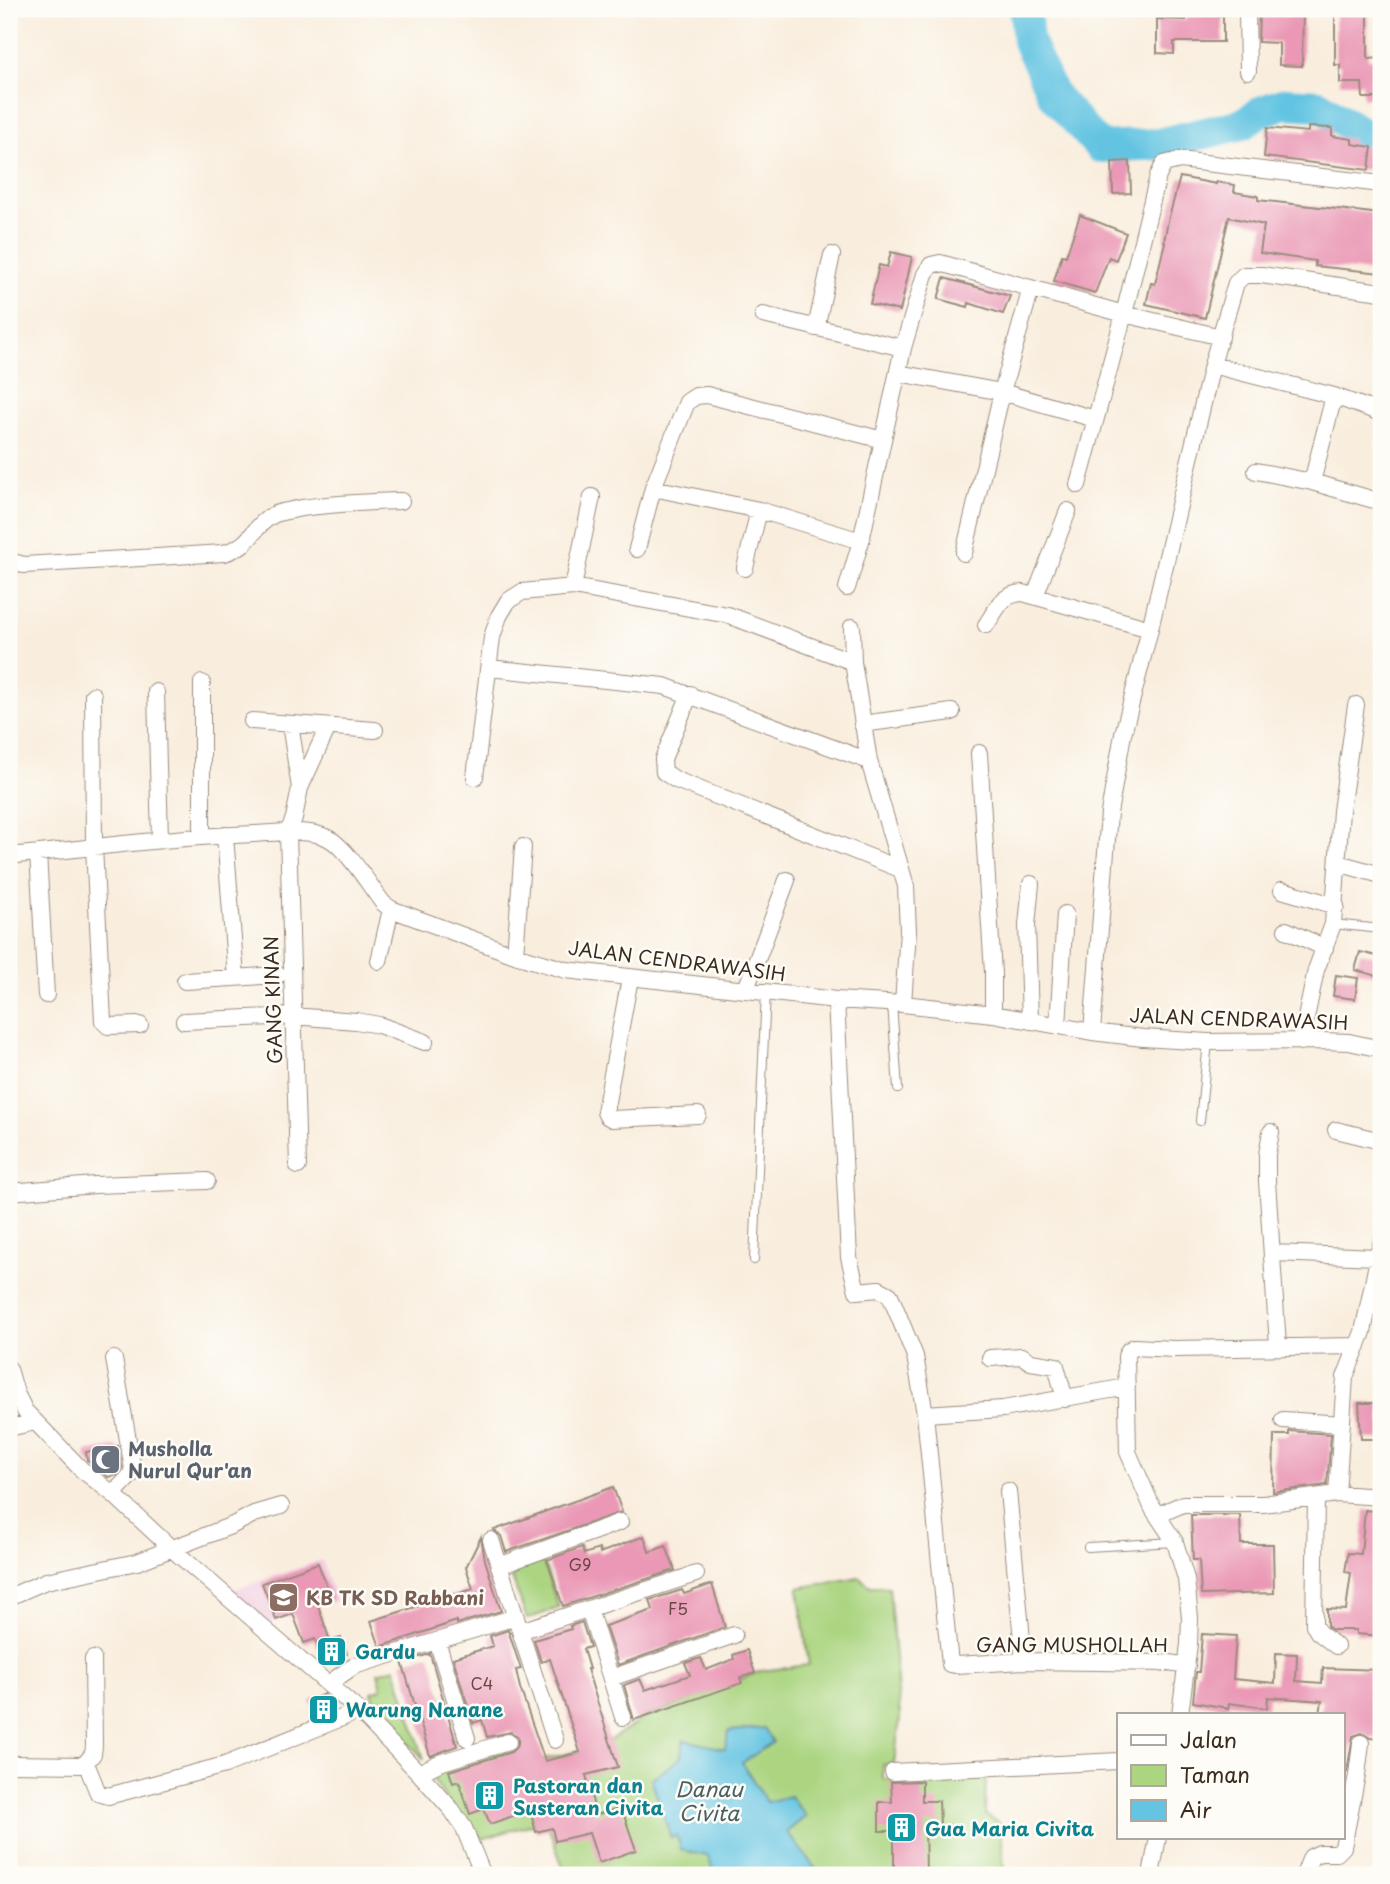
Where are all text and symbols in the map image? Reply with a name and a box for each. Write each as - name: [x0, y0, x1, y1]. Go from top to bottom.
- street label: JALAN CENDRAWASIH: [567, 933, 787, 987]
- street label: GANG KINAN: [256, 935, 288, 1065]
- street label: JALAN CENDRAWASIH: [1129, 1000, 1349, 1036]
- place label: Musholla Nurul Qur'an: [128, 1434, 252, 1484]
- mosque icon: Musholla Nurul Qur'an: [88, 1442, 122, 1476]
- house number: G9: [569, 1552, 591, 1576]
- school or university icon: KB TK SD Rabbani: [266, 1580, 300, 1614]
- place label: KB TK SD Rabbani: [306, 1583, 484, 1611]
- house number: F5: [668, 1596, 688, 1620]
- street label: GANG MUSHOLLAH: [976, 1630, 1168, 1658]
- building icon: Gardu: [315, 1634, 349, 1668]
- place label: Gardu: [355, 1637, 416, 1665]
- house number: C4: [471, 1671, 493, 1695]
- building icon: Warung Nanane: [306, 1692, 340, 1726]
- place label: Warung Nanane: [346, 1695, 504, 1723]
- legend: [1117, 1713, 1344, 1839]
- text: Jalan: [1180, 1723, 1237, 1755]
- text: Taman: [1180, 1758, 1250, 1790]
- place label: Pastoran dan Susteran Civita: [513, 1771, 663, 1821]
- water label: Danau Civita: [675, 1772, 744, 1828]
- building icon: Pastoran dan Susteran Civita: [473, 1779, 507, 1813]
- text: Air: [1180, 1793, 1212, 1825]
- building icon: Gua Maria Civita: [885, 1811, 919, 1845]
- place label: Gua Maria Civita: [925, 1814, 1094, 1842]

